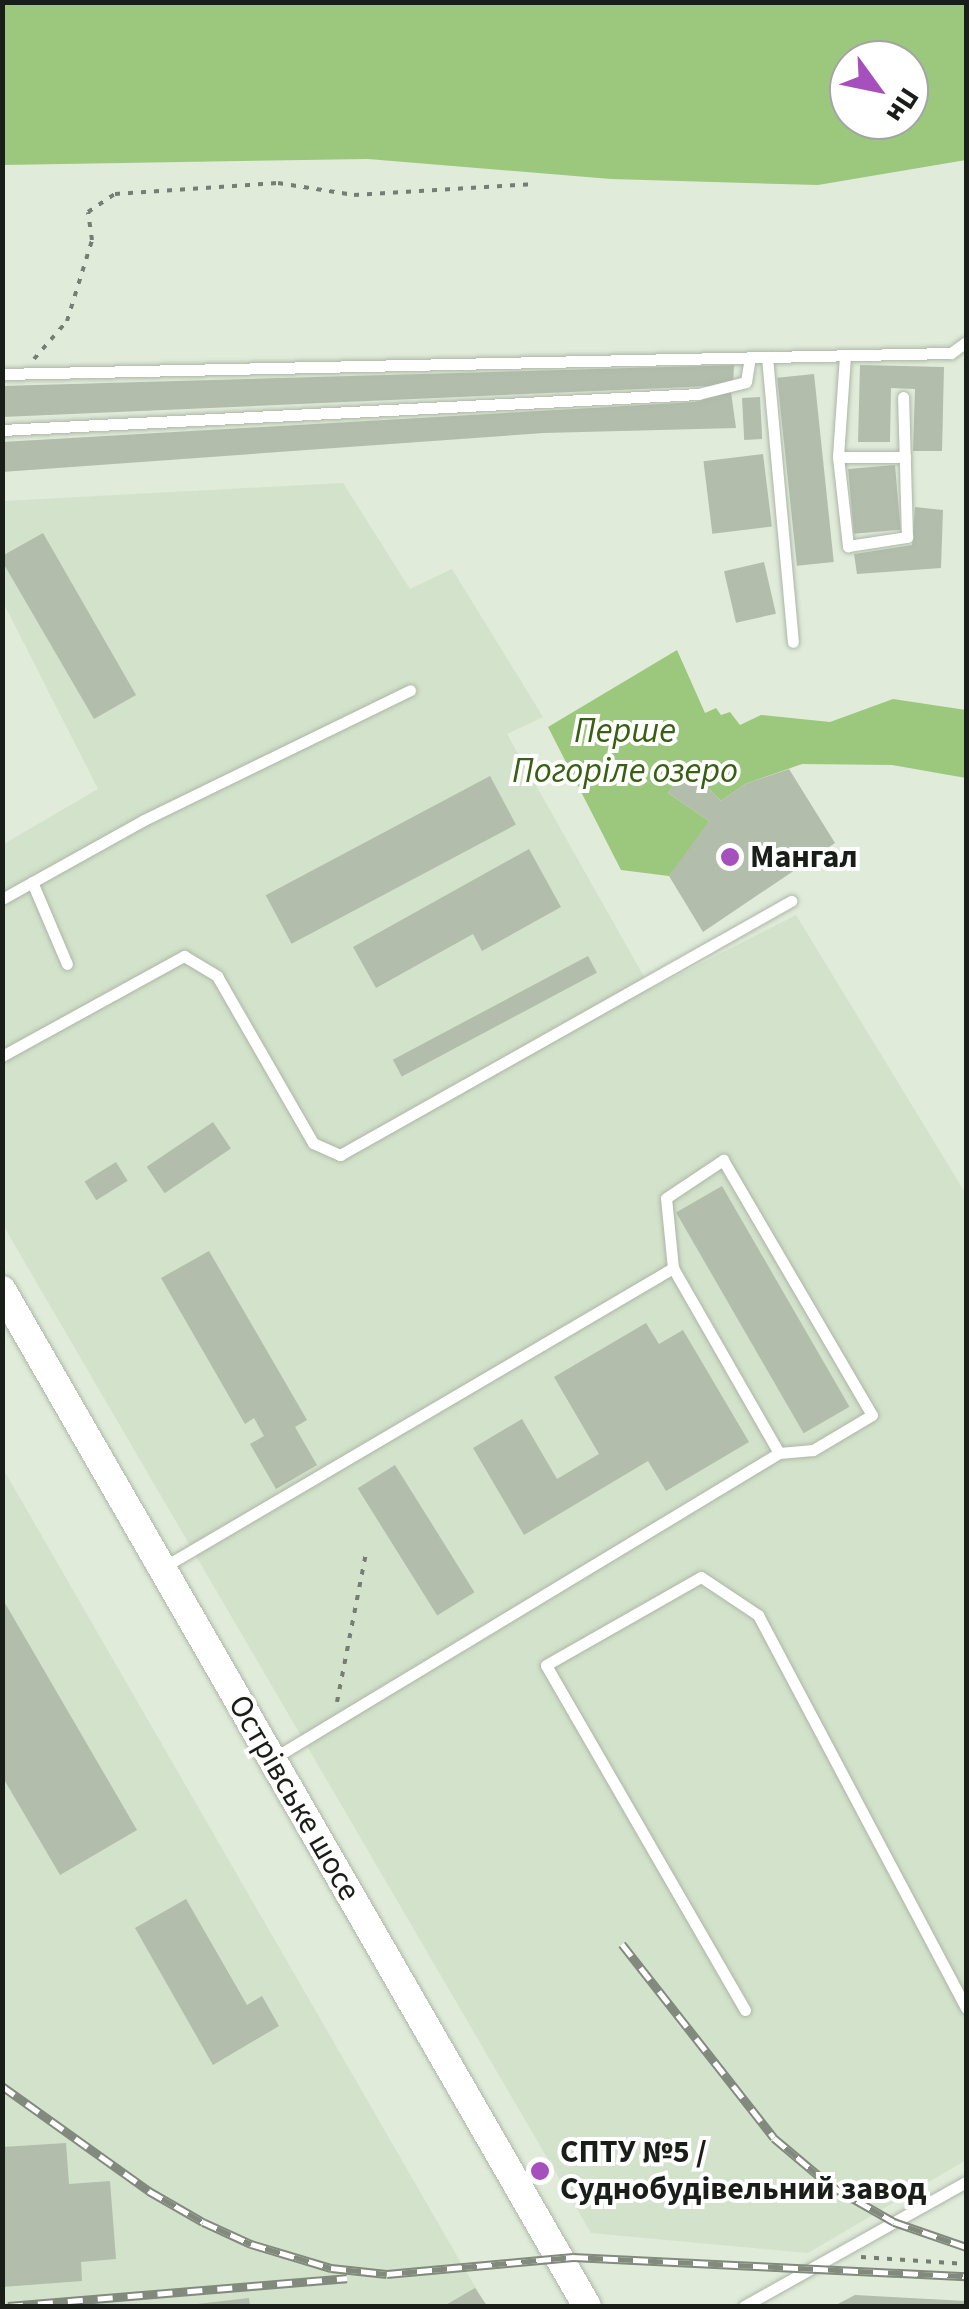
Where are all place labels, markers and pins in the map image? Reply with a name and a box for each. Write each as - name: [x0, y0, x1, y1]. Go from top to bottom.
- place label: Мангал: [750, 838, 858, 876]
- marker: Мангал: [719, 846, 741, 868]
- place label: СПТУ №5 / Суднобудівельний завод: [560, 2134, 926, 2209]
- marker: СПТУ №5 / Суднобудівельний завод: [529, 2160, 551, 2182]

